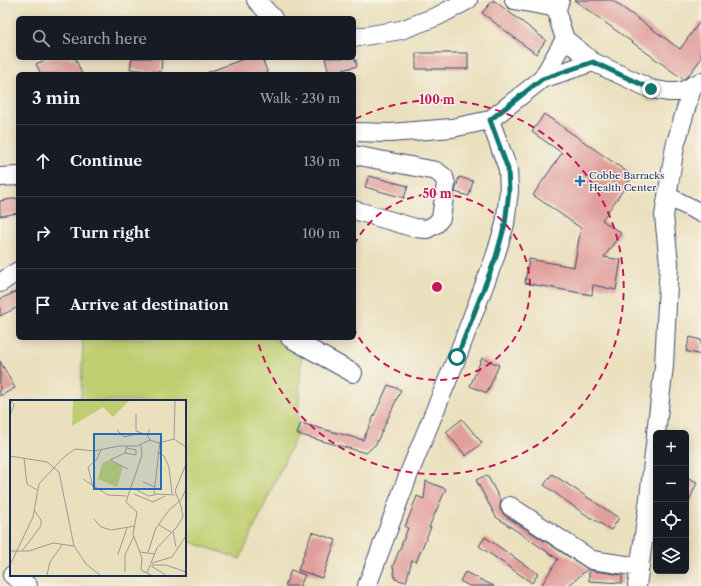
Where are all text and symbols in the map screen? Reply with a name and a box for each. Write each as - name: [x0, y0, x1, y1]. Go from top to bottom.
- search box: [16, 16, 356, 60]
- icon: search: [30, 27, 52, 49]
- text: Search here: [62, 29, 147, 48]
- route end: [642, 80, 660, 98]
- text: 3 min: [32, 88, 81, 108]
- text: Walk · 230 m: [260, 90, 340, 106]
- text: 100 m: [419, 92, 455, 107]
- icon: ahead: [32, 150, 54, 172]
- text: Continue: [70, 151, 142, 170]
- text: 130 m: [304, 153, 340, 169]
- place label: Cobbe Barracks Health Center: [589, 169, 664, 194]
- marker: Cobbe Barracks Health Center: [574, 175, 586, 187]
- text: 50 m: [422, 186, 452, 201]
- icon: right: [32, 222, 54, 244]
- text: Turn right: [70, 223, 150, 242]
- text: 100 m: [302, 225, 340, 241]
- centre of rings: [430, 280, 444, 294]
- icon: arrive: [32, 294, 54, 316]
- text: Arrive at destination: [70, 295, 229, 314]
- route start: [448, 348, 466, 366]
- inset map: [10, 400, 186, 576]
- map controls: [653, 430, 689, 574]
- button: +: [653, 430, 689, 466]
- button: −: [653, 466, 689, 502]
- button: locate: [653, 502, 689, 538]
- button: layers: [653, 538, 689, 574]

